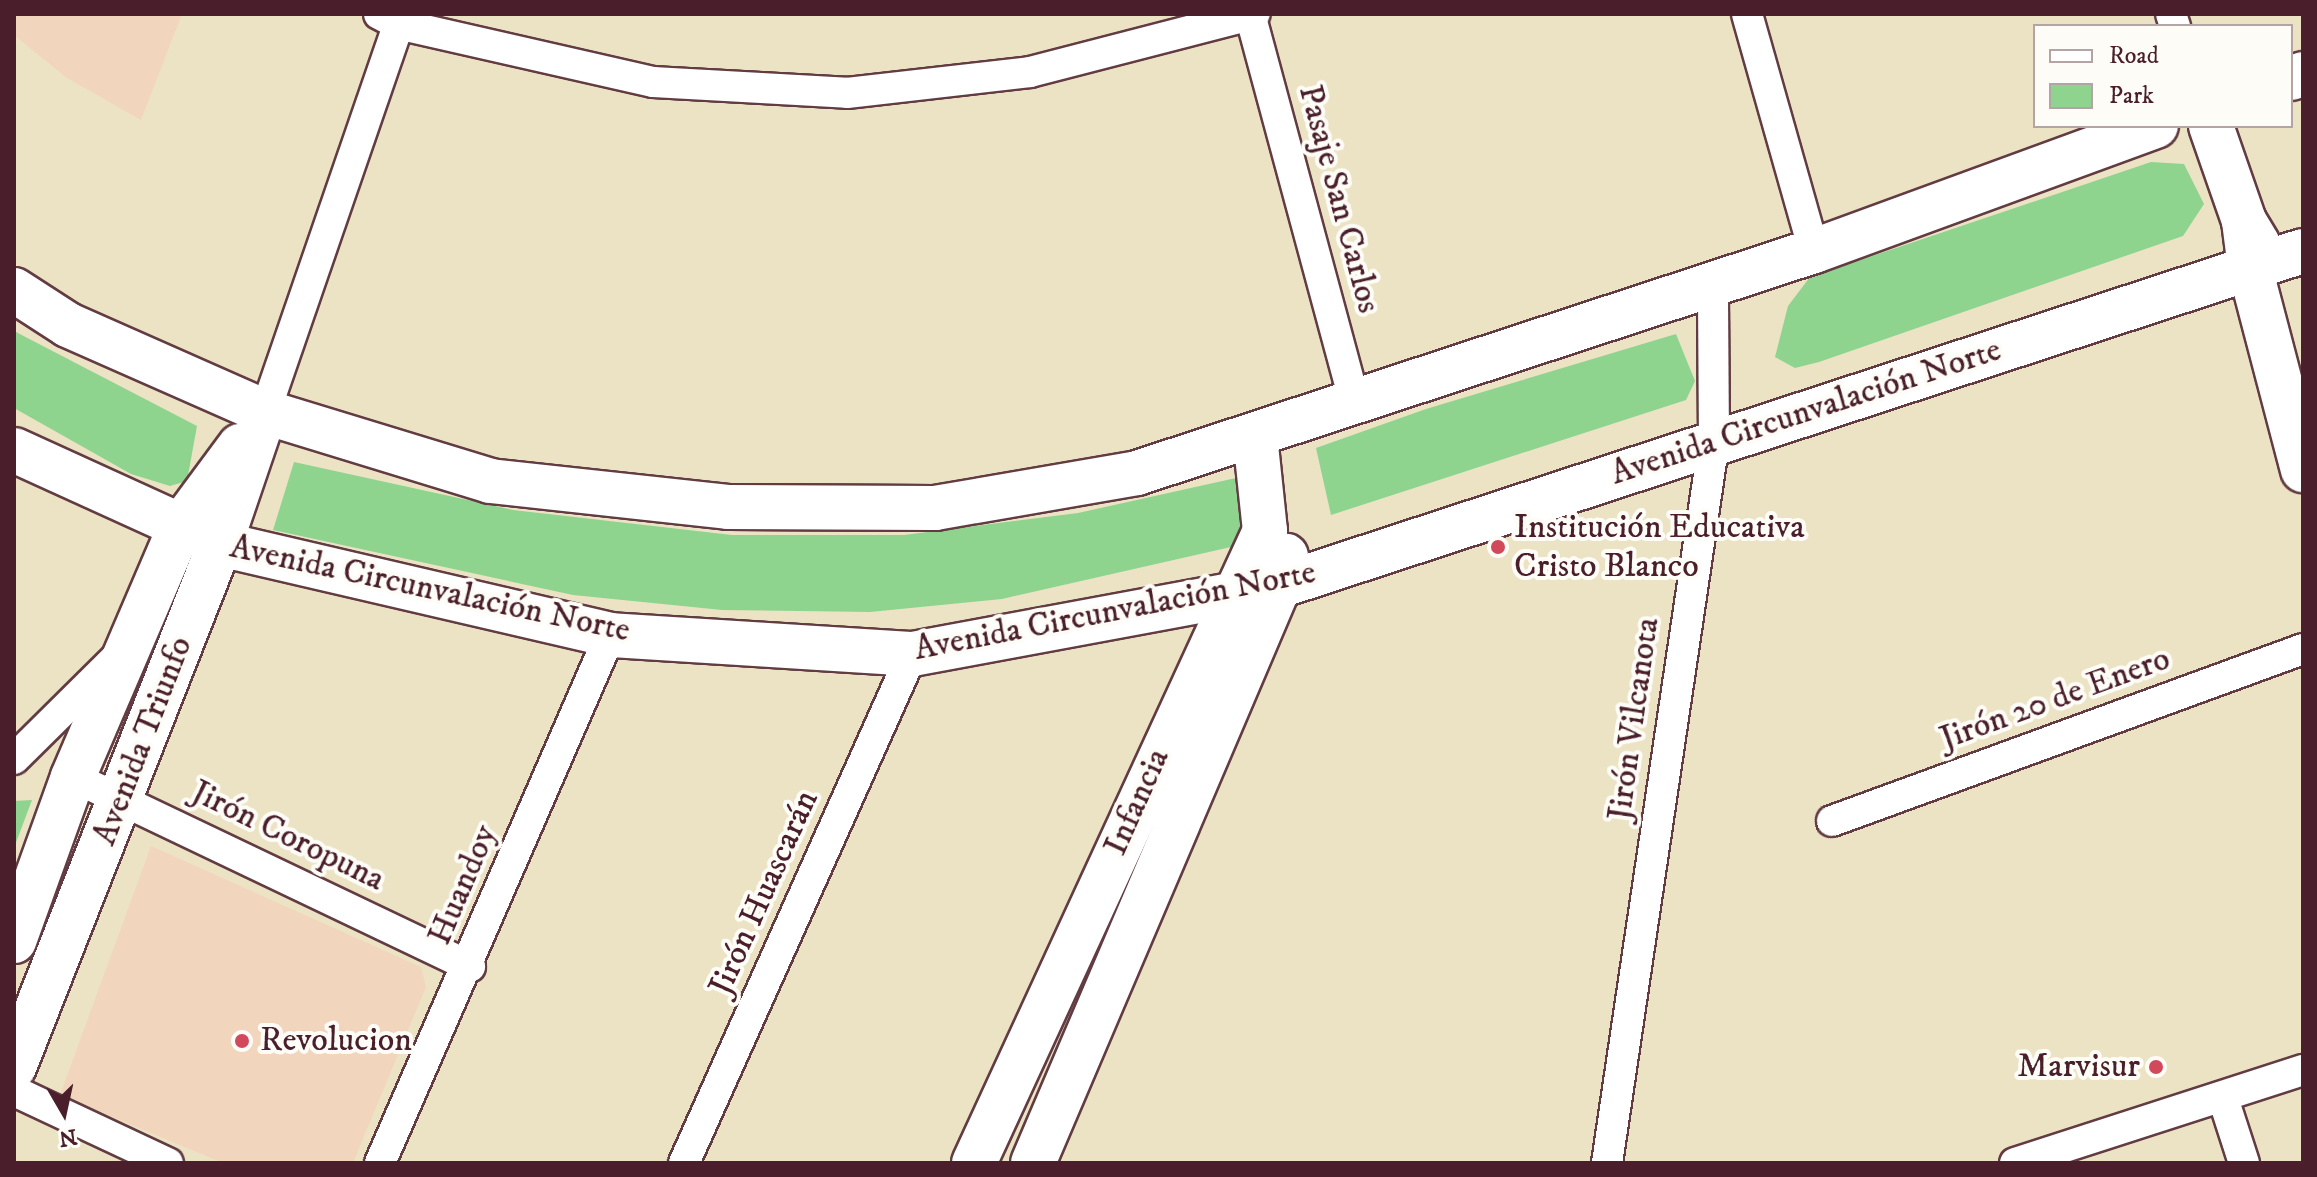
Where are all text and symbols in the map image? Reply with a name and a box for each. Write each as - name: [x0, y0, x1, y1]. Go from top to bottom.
- legend: [2033, 24, 2293, 128]
- text: Road: [2109, 41, 2159, 71]
- street label: Pasaje San Carlos: [1289, 81, 1389, 317]
- text: Park: [2109, 81, 2154, 111]
- street label: Avenida Circunvalación Norte: [1606, 330, 2006, 494]
- place label: Institución Educativa Cristo Blanco: [1514, 507, 1805, 586]
- street label: Avenida Circunvalación Norte: [226, 527, 634, 651]
- marker: Institución Educativa Cristo Blanco: [1489, 538, 1507, 556]
- street label: Avenida Circunvalación Norte: [911, 552, 1319, 670]
- street label: Jirón Vilcanota: [1600, 615, 1668, 823]
- street label: Avenida Triunfo: [85, 631, 201, 851]
- street label: Jirón 20 de Enero: [1935, 639, 2175, 759]
- street label: Infancia: [1095, 742, 1179, 862]
- street label: Jirón Coropuna: [185, 772, 391, 900]
- street label: Jirón Huascarán: [701, 784, 827, 1002]
- street label: Huandoy: [420, 819, 506, 951]
- place label: Revolucion: [260, 1021, 412, 1061]
- marker: Revolucion: [231, 1030, 253, 1052]
- place label: Marvisur: [2017, 1047, 2140, 1087]
- marker: Marvisur: [2147, 1058, 2165, 1076]
- north arrow: [24, 1073, 104, 1153]
- text: N: [57, 1122, 79, 1152]

